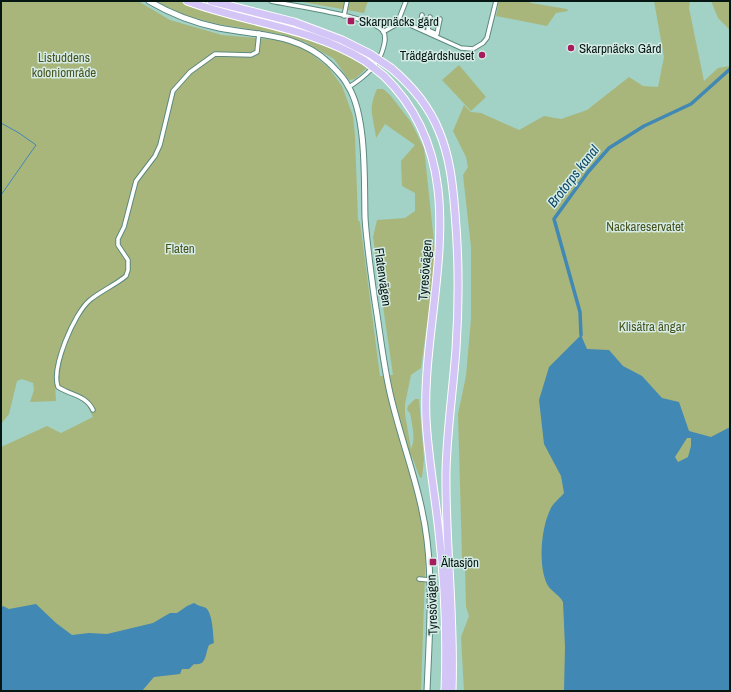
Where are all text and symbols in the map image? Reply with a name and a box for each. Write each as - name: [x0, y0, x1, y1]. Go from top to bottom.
- place label: Skarpnäcks gård: [359, 13, 439, 30]
- marker: Skarpnäcks gård: [346, 16, 356, 26]
- place label: Skarpnäcks Gård: [579, 40, 661, 57]
- marker: Skarpnäcks Gård: [566, 43, 576, 53]
- place label: Trädgårdshuset: [400, 47, 474, 64]
- park label: Listuddens koloniområde: [32, 49, 96, 81]
- marker: Trädgårdshuset: [477, 50, 487, 60]
- water label: Brotorps kanal: [543, 141, 603, 211]
- park label: Nackareservatet: [606, 218, 684, 235]
- street label: Tyresövägen: [414, 239, 436, 301]
- park label: Flaten: [165, 240, 195, 257]
- street label: Flatenvägen: [370, 247, 396, 307]
- park label: Klisätra ängar: [619, 318, 686, 335]
- place label: Ältasjön: [440, 554, 479, 571]
- marker: Ältasjön: [428, 557, 438, 567]
- street label: Tyresövägen: [422, 574, 442, 636]

